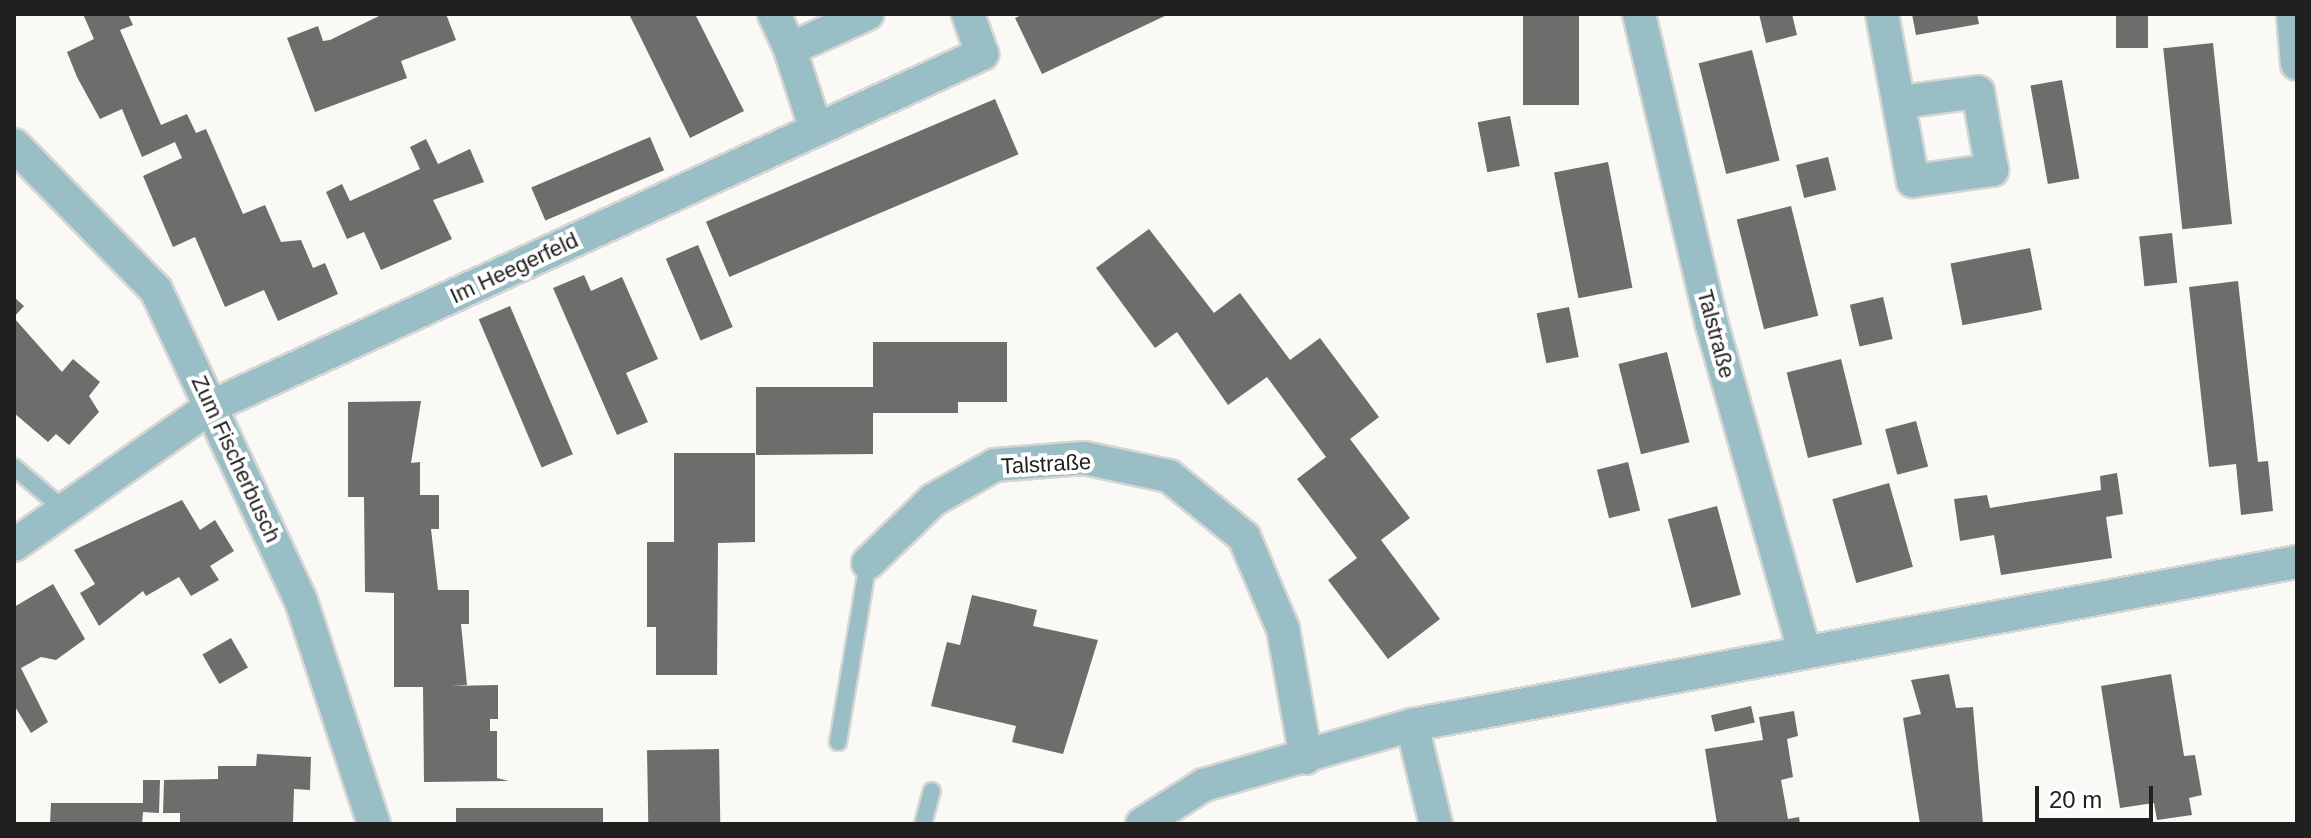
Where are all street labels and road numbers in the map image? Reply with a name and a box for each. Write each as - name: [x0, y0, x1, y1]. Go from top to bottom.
- street label: Im Heegerfeld: [446, 227, 582, 309]
- street label: Talstraße: [1692, 287, 1740, 381]
- street label: Zum Fischerbusch: [186, 371, 286, 547]
- street label: Talstraße: [1000, 448, 1092, 480]

